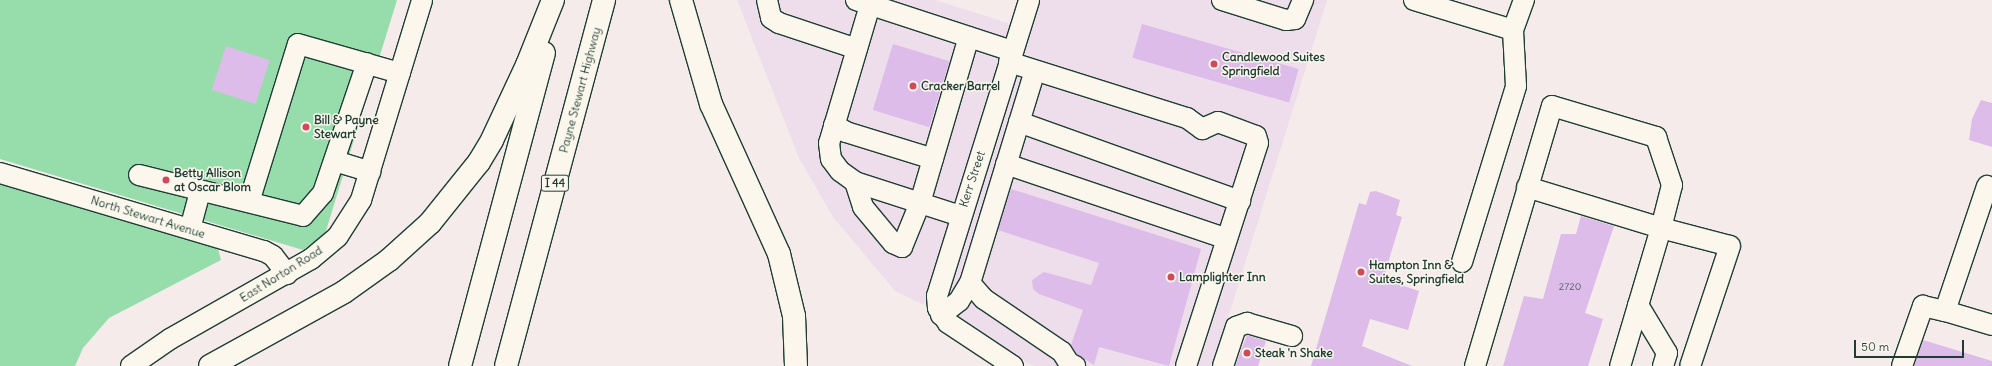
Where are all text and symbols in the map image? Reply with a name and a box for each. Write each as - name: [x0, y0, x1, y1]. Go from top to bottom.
- street label: Payne Stewart Highway: [556, 26, 604, 154]
- place label: Candlewood Suites Springfield: [1222, 50, 1325, 78]
- marker: Candlewood Suites Springfield: [1209, 59, 1219, 69]
- place label: Cracker Barrel: [921, 79, 1000, 93]
- marker: Cracker Barrel: [908, 81, 918, 91]
- place label: Bill & Payne Stewart: [314, 113, 379, 141]
- marker: Bill & Payne Stewart: [301, 122, 311, 132]
- street label: Kerr Street: [956, 149, 988, 209]
- place label: Betty Allison at Oscar Blom: [174, 166, 251, 194]
- road number: I 44: [540, 174, 570, 192]
- marker: Betty Allison at Oscar Blom: [161, 175, 171, 185]
- street label: North Stewart Avenue: [89, 193, 207, 241]
- street label: East Norton Road: [237, 243, 325, 305]
- place label: Hampton Inn & Suites, Springfield: [1369, 258, 1464, 286]
- marker: Hampton Inn & Suites, Springfield: [1356, 267, 1366, 277]
- place label: Lamplighter Inn: [1179, 270, 1266, 284]
- marker: Lamplighter Inn: [1166, 272, 1176, 282]
- house number: 2720: [1559, 281, 1581, 293]
- scale bar: [1856, 332, 1966, 358]
- text: 50 m: [1861, 339, 1889, 354]
- place label: Steak 'n Shake: [1255, 346, 1333, 360]
- marker: Steak 'n Shake: [1242, 348, 1252, 358]

